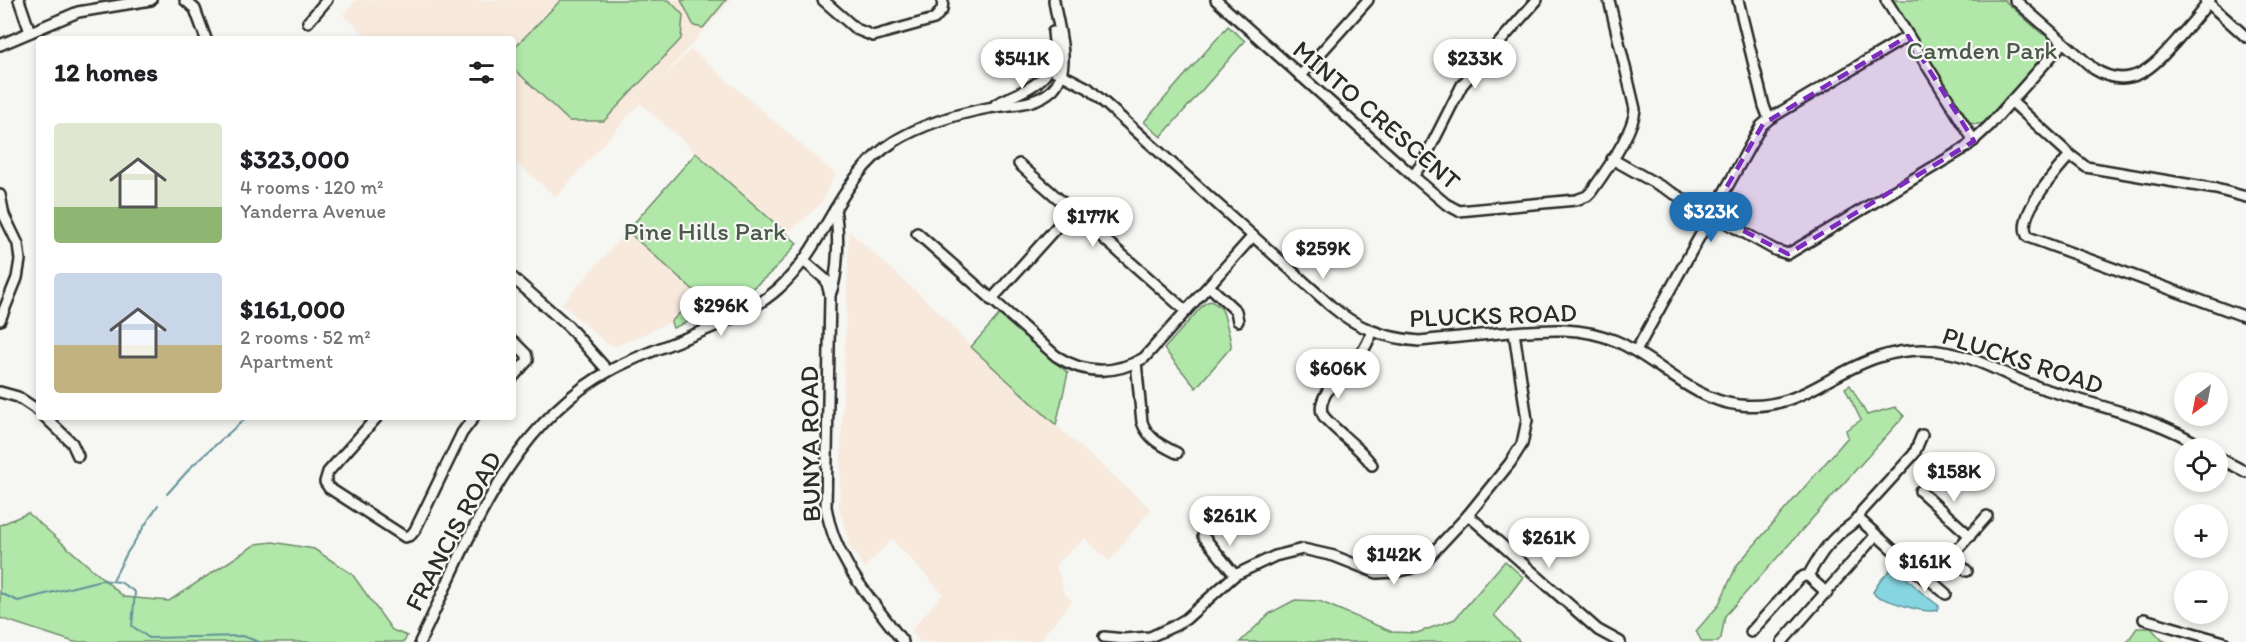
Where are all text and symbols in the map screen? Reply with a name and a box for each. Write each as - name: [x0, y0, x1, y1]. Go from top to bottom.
- street label: MINTO CRESCENT: [1287, 33, 1468, 197]
- park label: Camden Park: [1907, 34, 2057, 66]
- pin: $541K: [980, 39, 1064, 90]
- pin: $233K: [1433, 39, 1517, 90]
- text: $541K: [995, 46, 1049, 70]
- text: $233K: [1447, 46, 1503, 70]
- text: 12 homes: [54, 56, 158, 88]
- icon: filters: [465, 56, 498, 89]
- text: $323,000: [240, 143, 349, 175]
- icon: home: [102, 147, 174, 219]
- text: 4 rooms · 120 m²: [240, 175, 383, 199]
- pin: $323K: [1669, 192, 1753, 243]
- pin: $177K: [1051, 197, 1135, 248]
- text: Yanderra Avenue: [240, 199, 386, 223]
- text: $323K: [1683, 199, 1739, 223]
- text: $177K: [1067, 204, 1119, 228]
- park label: Pine Hills Park: [623, 215, 787, 247]
- pin: $259K: [1281, 229, 1365, 280]
- text: $259K: [1296, 236, 1350, 260]
- pin: $296K: [679, 286, 763, 337]
- text: $161,000: [240, 293, 345, 325]
- text: $296K: [694, 293, 748, 317]
- street label: PLUCKS ROAD: [1409, 296, 1577, 334]
- icon: home: [102, 297, 174, 369]
- street label: PLUCKS ROAD: [1938, 319, 2108, 401]
- text: 2 rooms · 52 m²: [240, 325, 371, 349]
- text: Apartment: [240, 349, 333, 373]
- pin: $606K: [1296, 349, 1380, 400]
- text: $606K: [1310, 356, 1366, 380]
- street label: BUNYA ROAD: [793, 366, 827, 522]
- north arrow: [2174, 372, 2228, 426]
- map controls: [2174, 372, 2228, 624]
- button: locate: [2174, 438, 2228, 492]
- street label: FRANCIS ROAD: [398, 446, 508, 616]
- pin: $158K: [1912, 452, 1996, 503]
- text: $158K: [1927, 459, 1981, 483]
- pin: $261K: [1188, 496, 1272, 547]
- text: $261K: [1203, 503, 1257, 527]
- button: +: [2174, 504, 2228, 558]
- pin: $261K: [1507, 518, 1591, 569]
- text: $261K: [1522, 525, 1576, 549]
- pin: $142K: [1352, 535, 1436, 586]
- text: $142K: [1367, 542, 1421, 566]
- pin: $161K: [1883, 542, 1967, 593]
- text: $161K: [1899, 549, 1951, 573]
- button: −: [2174, 570, 2228, 624]

